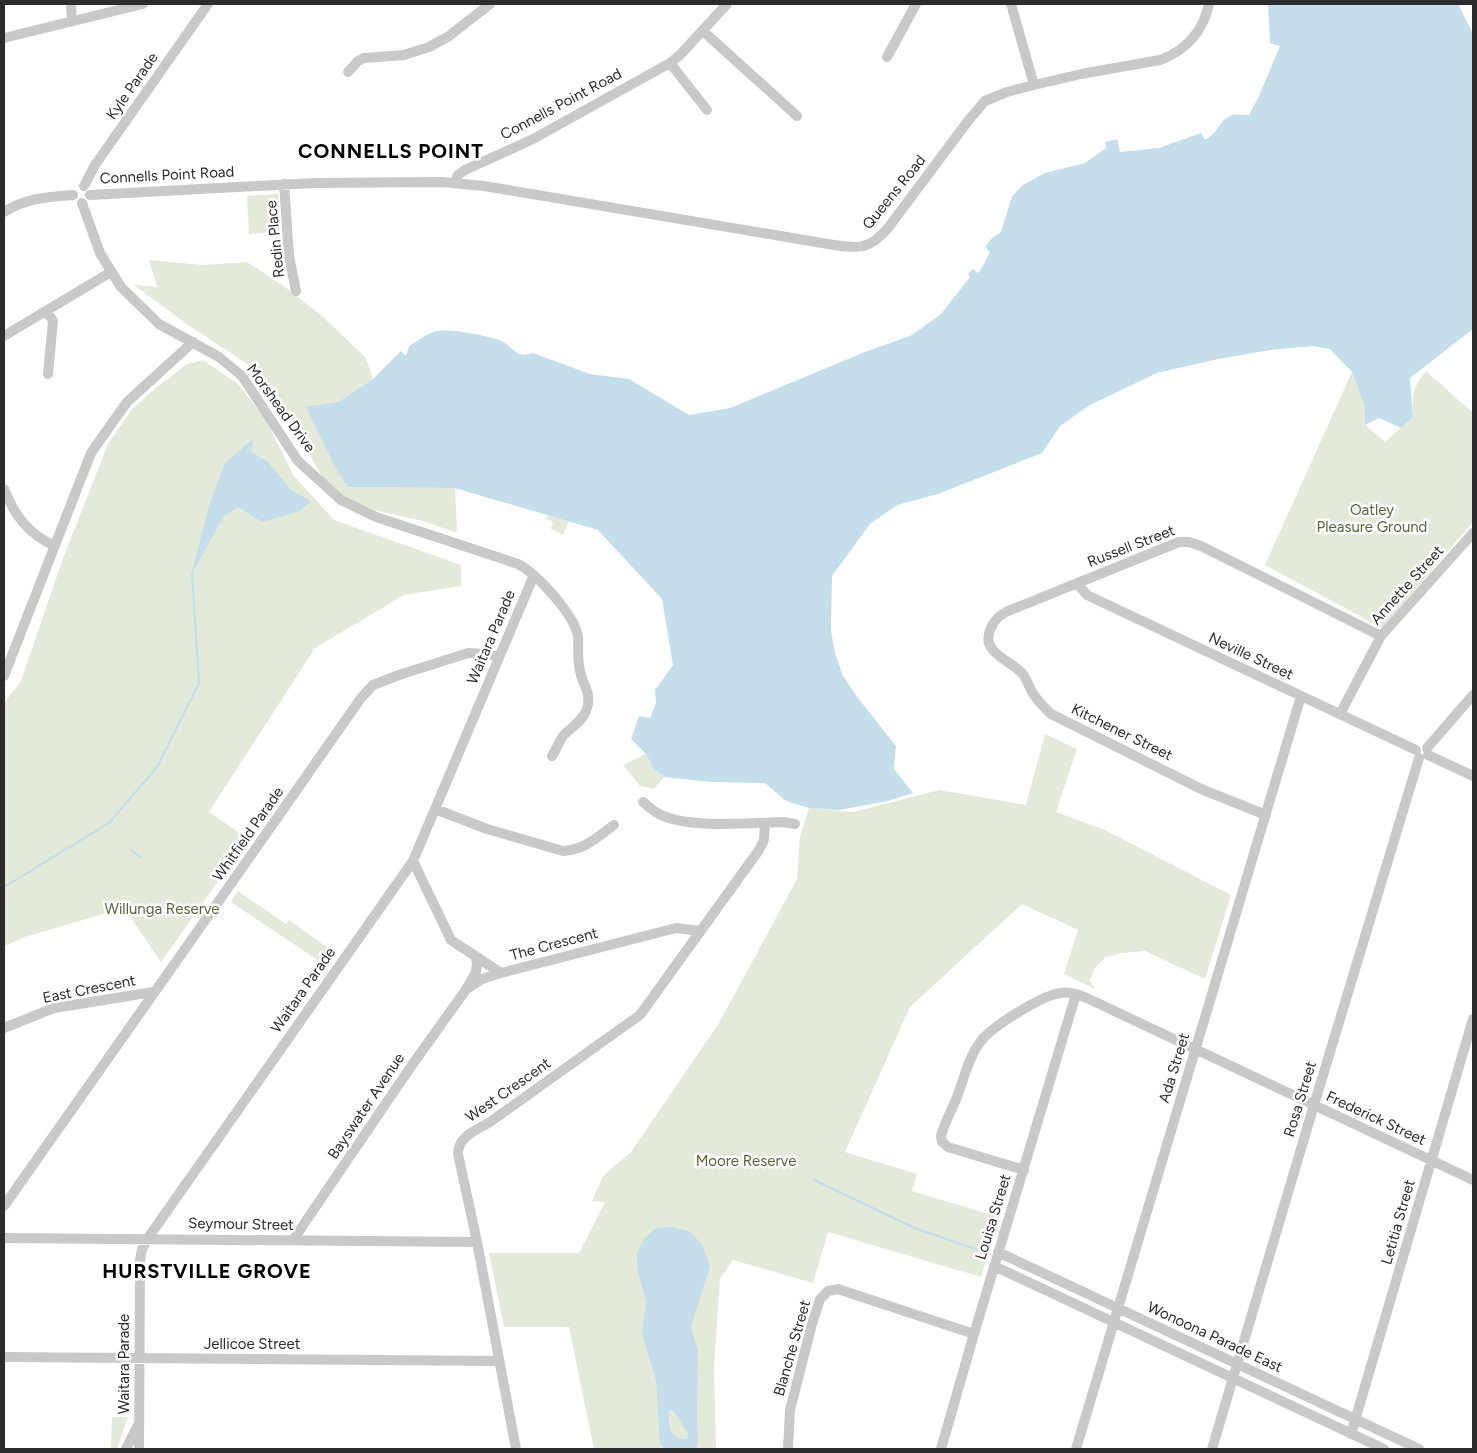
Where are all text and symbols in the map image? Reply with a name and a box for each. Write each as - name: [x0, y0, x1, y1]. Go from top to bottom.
- street label: Kyle Parade: [102, 49, 162, 123]
- street label: Connells Point Road: [497, 64, 625, 144]
- district label: CONNELLS POINT: [298, 139, 484, 163]
- street label: Queens Road: [859, 151, 929, 233]
- street label: Connells Point Road: [99, 162, 235, 188]
- street label: Redin Place: [262, 199, 288, 279]
- street label: Morshead Drive: [243, 360, 319, 456]
- park label: Oatley Pleasure Ground: [1317, 501, 1427, 536]
- street label: Russell Street: [1085, 521, 1178, 571]
- street label: Annette Street: [1367, 541, 1447, 628]
- street label: Waitara Parade: [463, 587, 519, 687]
- street label: Neville Street: [1206, 629, 1297, 684]
- street label: Kitchener Street: [1068, 700, 1176, 764]
- street label: Whitfield Parade: [209, 783, 287, 885]
- park label: Willunga Reserve: [104, 900, 220, 918]
- street label: The Crescent: [508, 924, 600, 964]
- street label: Waitara Parade: [267, 944, 339, 1036]
- street label: East Crescent: [41, 971, 137, 1007]
- street label: Ada Street: [1155, 1031, 1193, 1105]
- street label: Bayswater Avenue: [324, 1050, 408, 1162]
- street label: West Crescent: [462, 1054, 554, 1126]
- street label: Rosa Street: [1280, 1059, 1320, 1139]
- street label: Frederick Street: [1323, 1087, 1429, 1149]
- park label: Moore Reserve: [696, 1152, 796, 1170]
- street label: Louisa Street: [971, 1172, 1015, 1262]
- street label: Letitia Street: [1377, 1177, 1419, 1267]
- street label: Seymour Street: [188, 1214, 294, 1234]
- district label: HURSTVILLE GROVE: [102, 1259, 312, 1283]
- street label: Blanche Street: [770, 1298, 814, 1398]
- street label: Wonoona Parade East: [1145, 1298, 1286, 1376]
- street label: Waitara Parade: [115, 1314, 133, 1414]
- street label: Jellicoe Street: [204, 1335, 301, 1353]

